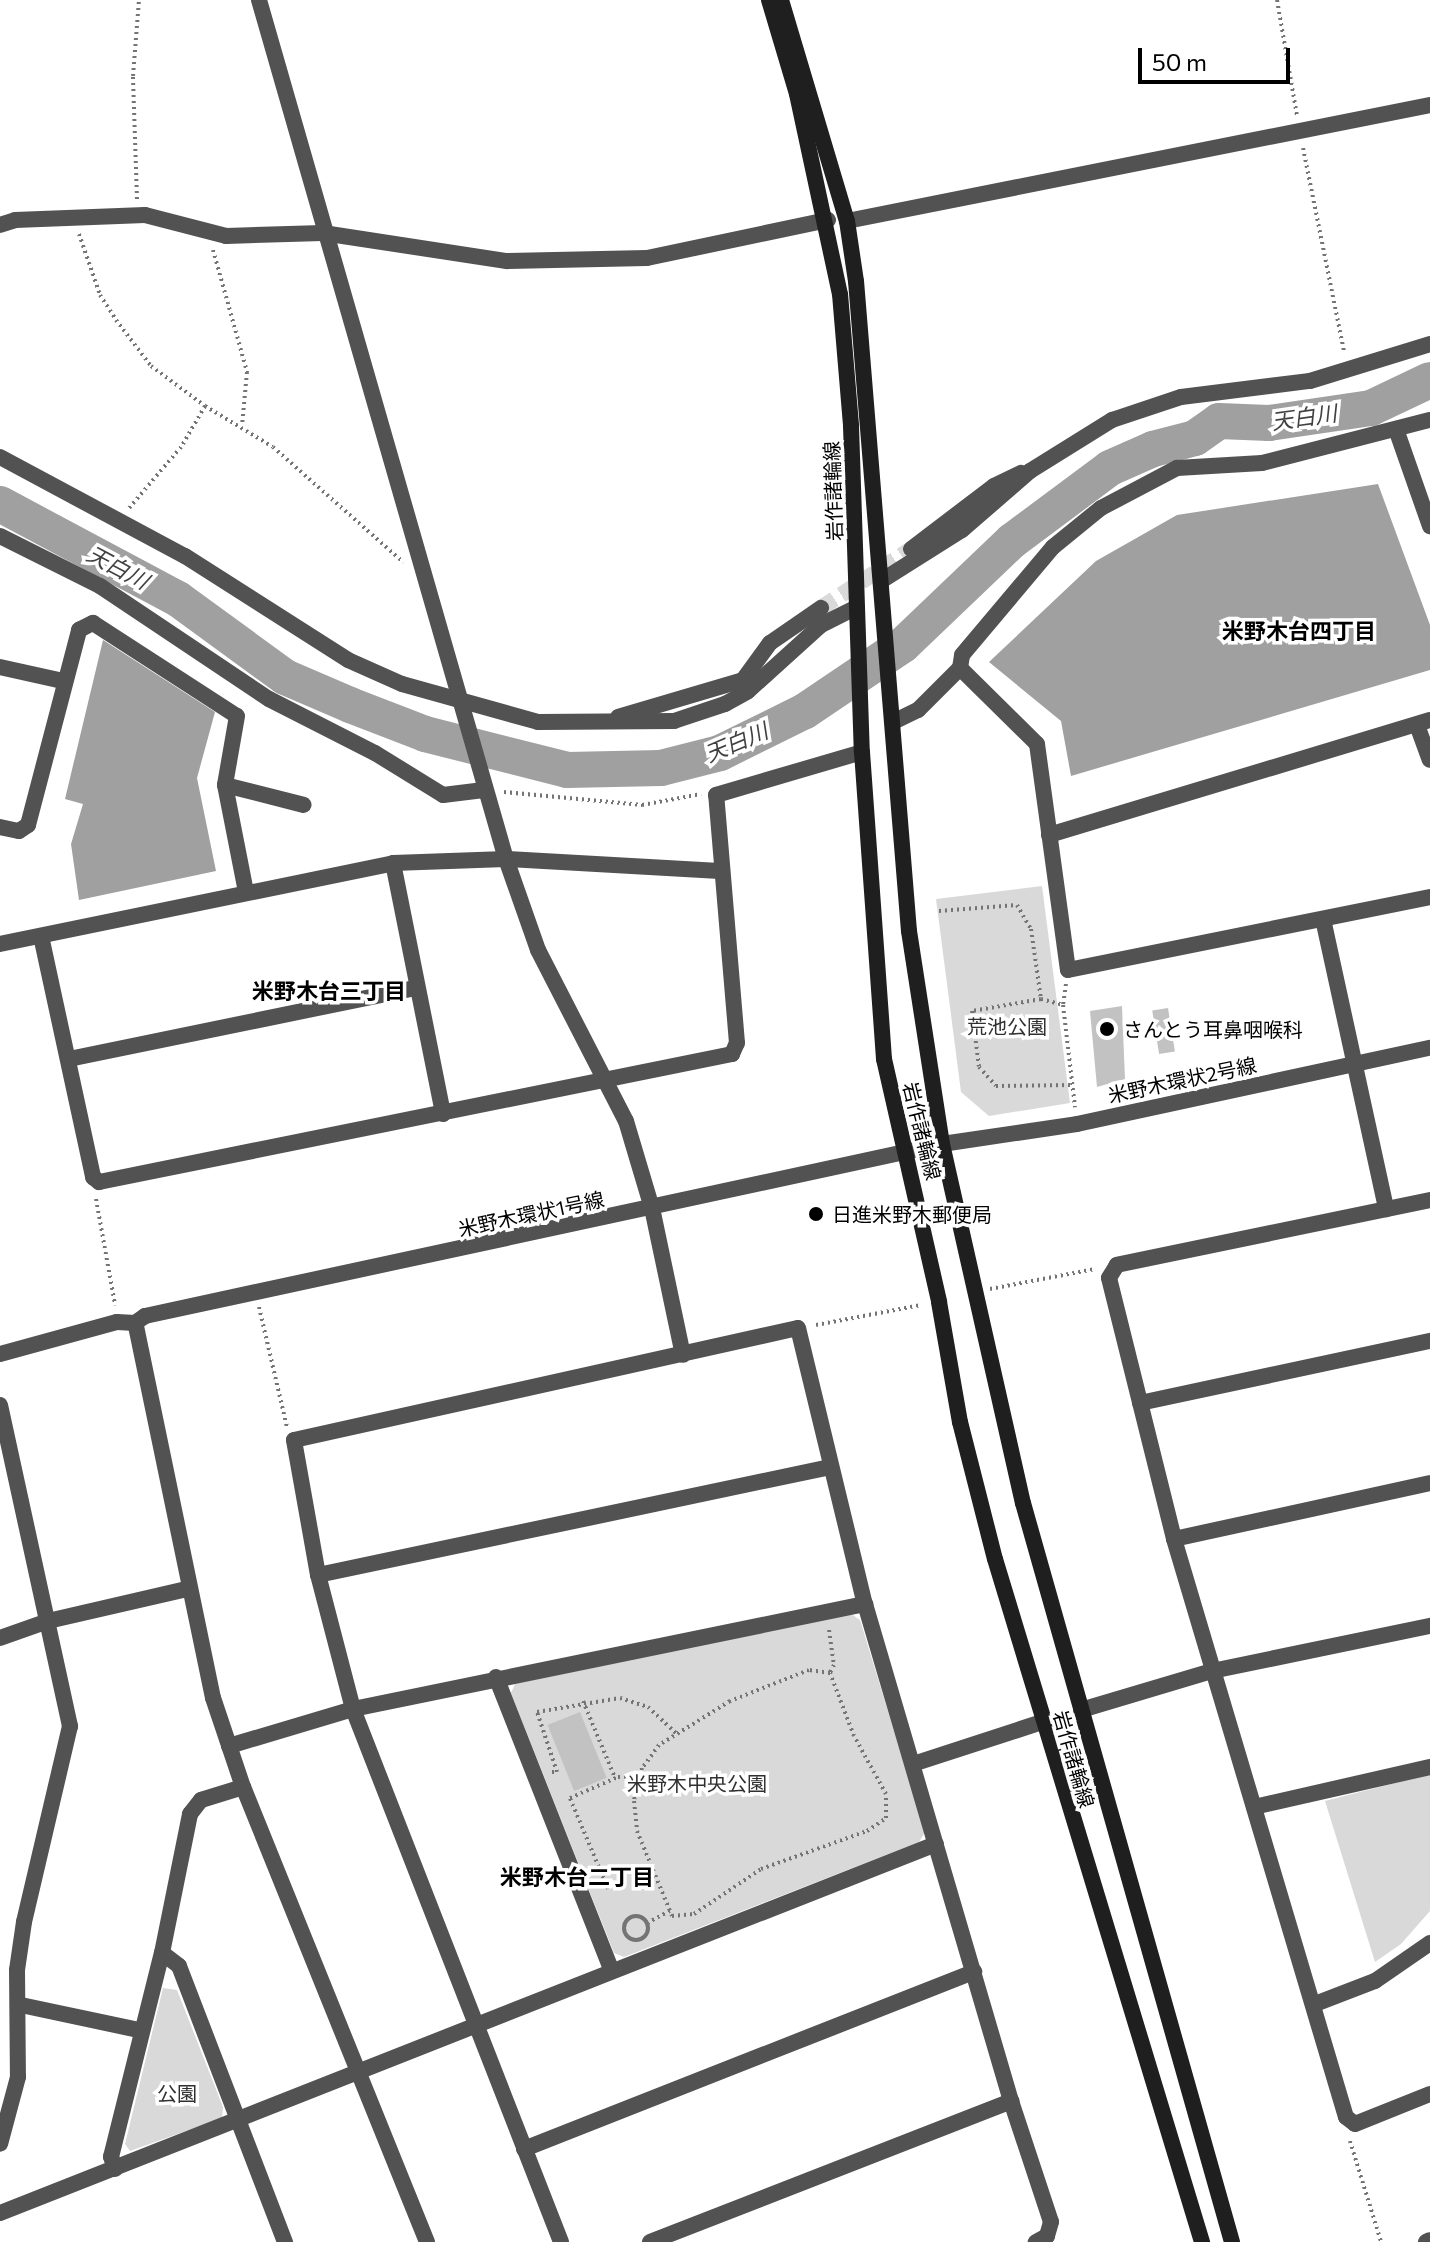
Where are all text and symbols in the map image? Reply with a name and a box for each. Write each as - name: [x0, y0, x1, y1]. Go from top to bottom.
- scale bar: [1142, 32, 1294, 82]
- text: 50 m: [1152, 47, 1207, 76]
- water label: 天白川: [1269, 399, 1339, 435]
- street label: 岩作諸輪線: [819, 441, 847, 541]
- water label: 天白川: [83, 540, 153, 594]
- district label: 米野木台四丁目: [1222, 618, 1376, 644]
- water label: 天白川: [700, 717, 772, 767]
- district label: 米野木台三丁目: [252, 978, 406, 1004]
- park label: 荒池公園: [967, 1014, 1047, 1038]
- place label: さんとう耳鼻咽喉科: [1123, 1017, 1303, 1041]
- marker: さんとう耳鼻咽喉科: [1098, 1020, 1116, 1038]
- street label: 米野木環状2号線: [1106, 1053, 1258, 1107]
- street label: 岩作諸輪線: [898, 1080, 946, 1182]
- street label: 米野木環状1号線: [456, 1187, 606, 1241]
- place label: 日進米野木郵便局: [832, 1202, 992, 1226]
- marker: 日進米野木郵便局: [807, 1205, 825, 1223]
- street label: 岩作諸輪線: [1049, 1708, 1099, 1810]
- park label: 米野木中央公園: [627, 1771, 767, 1795]
- district label: 米野木台二丁目: [500, 1864, 654, 1890]
- park label: 公園: [157, 2081, 197, 2105]

